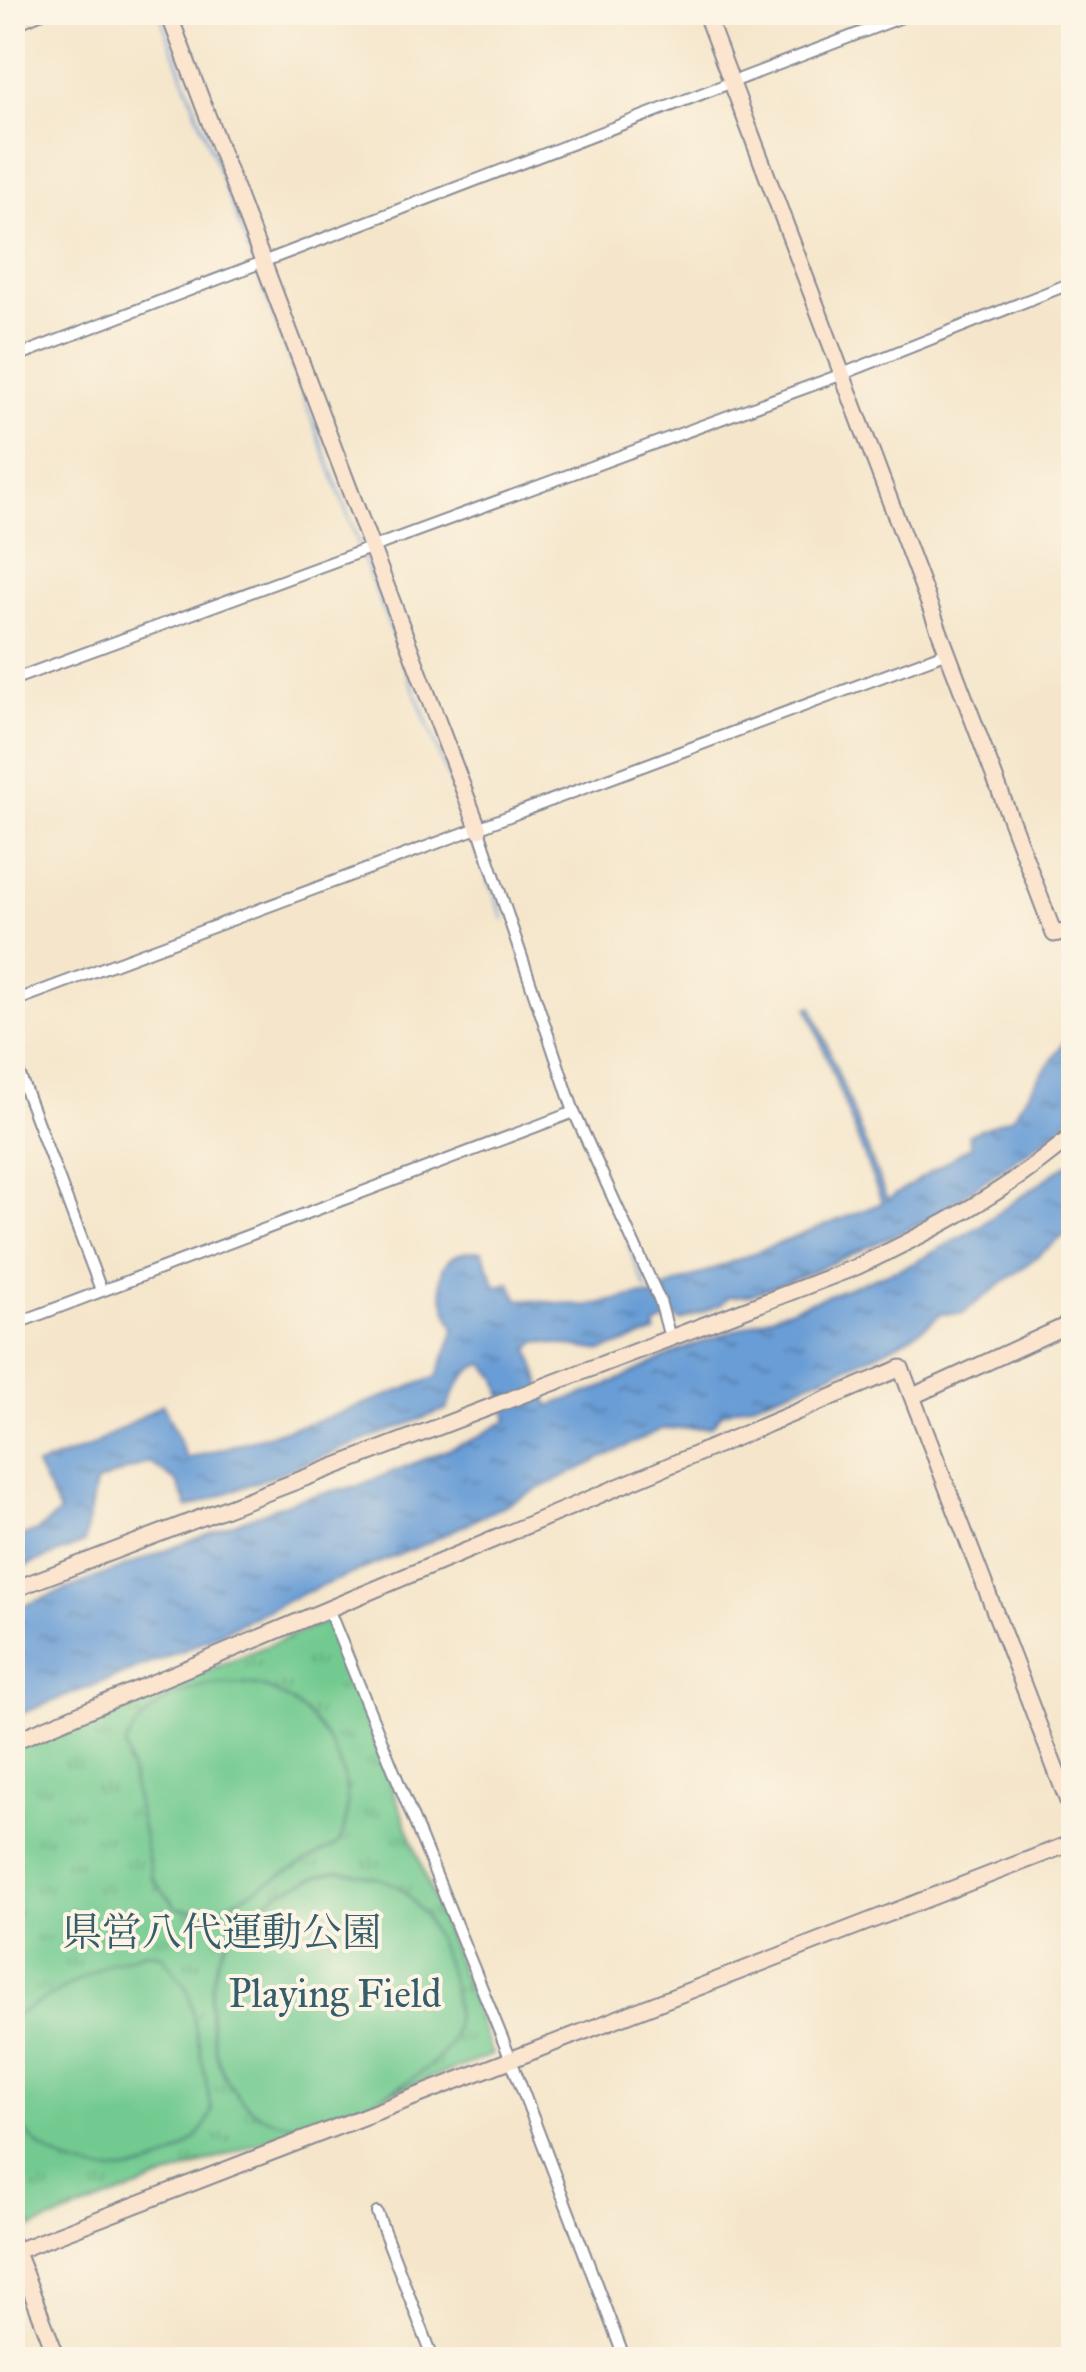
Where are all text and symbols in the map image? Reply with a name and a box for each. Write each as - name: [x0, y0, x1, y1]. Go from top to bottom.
- park label: 県営八代運動公園: [62, 1908, 382, 1957]
- park label: Playing Field: [228, 1969, 442, 2018]

